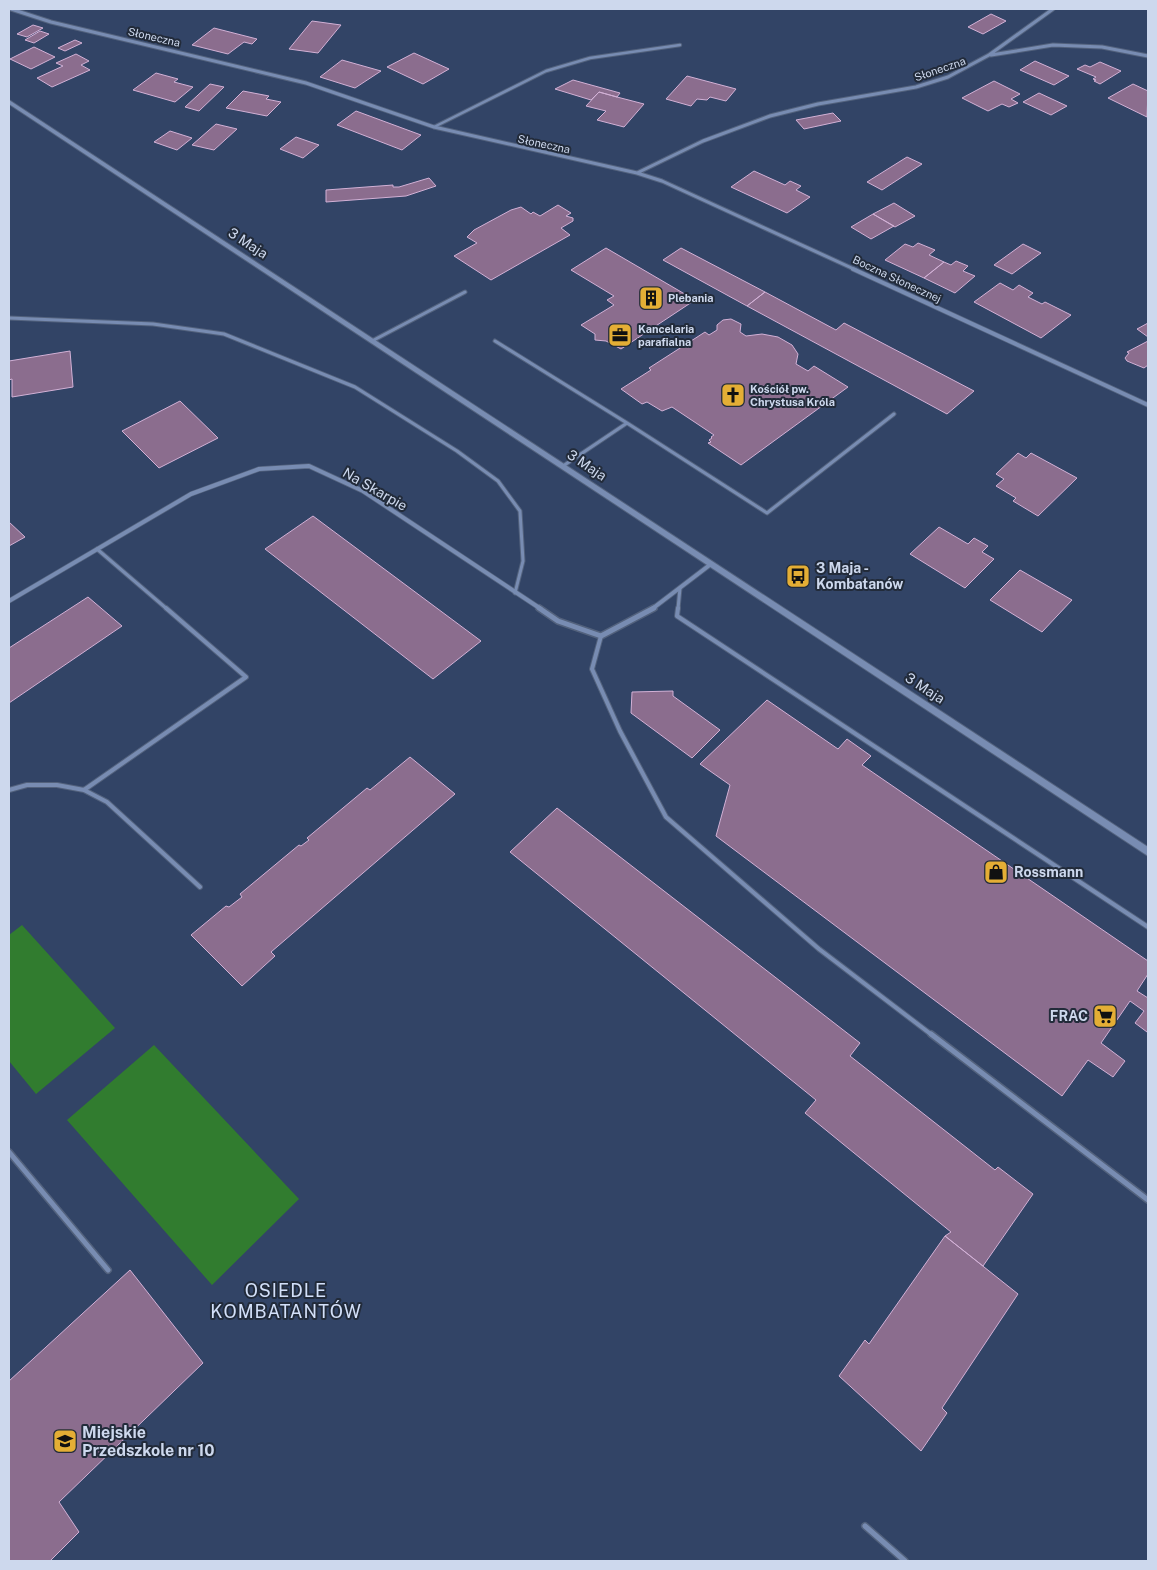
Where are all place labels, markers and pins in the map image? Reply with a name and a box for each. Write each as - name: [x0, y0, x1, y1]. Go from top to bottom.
- building icon: Plebania: [638, 285, 664, 311]
- place label: Plebania: [668, 292, 713, 304]
- office icon: Kancelaria parafialna: [607, 322, 633, 348]
- place label: Kancelaria parafialna: [638, 323, 694, 348]
- church icon: Kościół pw. Chrystusa Króla: [720, 382, 746, 408]
- place label: Kościół pw. Chrystusa Króla: [750, 383, 835, 408]
- place label: 3 Maja - Kombatanów: [816, 560, 903, 592]
- bus stop icon: 3 Maja - Kombatanów: [785, 563, 811, 589]
- shop icon: Rossmann: [983, 859, 1009, 885]
- place label: Rossmann: [1014, 864, 1083, 880]
- supermarket icon: FRAC: [1092, 1003, 1118, 1029]
- place label: FRAC: [1050, 1008, 1088, 1024]
- place label: Miejskie Przedszkole nr 10: [82, 1423, 215, 1460]
- school or university icon: Miejskie Przedszkole nr 10: [52, 1428, 78, 1454]

